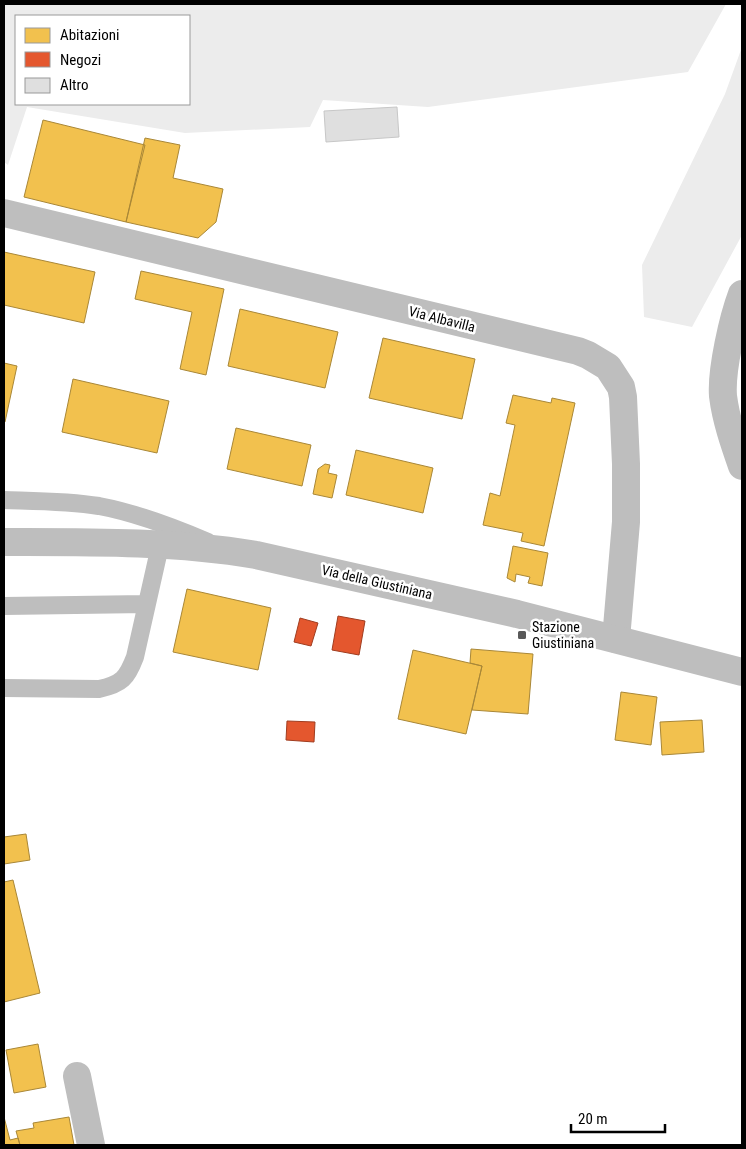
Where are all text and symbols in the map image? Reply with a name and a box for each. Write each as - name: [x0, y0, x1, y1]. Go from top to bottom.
- legend: [15, 15, 190, 105]
- text: Abitazioni: [60, 26, 119, 44]
- text: Negozi: [60, 51, 101, 69]
- text: Altro: [60, 76, 88, 94]
- street label: Via Albavilla: [407, 303, 477, 335]
- street label: Via della Giustiniana: [320, 561, 434, 603]
- place label: Stazione Giustiniana: [532, 619, 594, 651]
- marker: Stazione Giustiniana: [516, 629, 528, 641]
- scale bar: [571, 1102, 665, 1134]
- text: 20 m: [578, 1110, 608, 1128]

